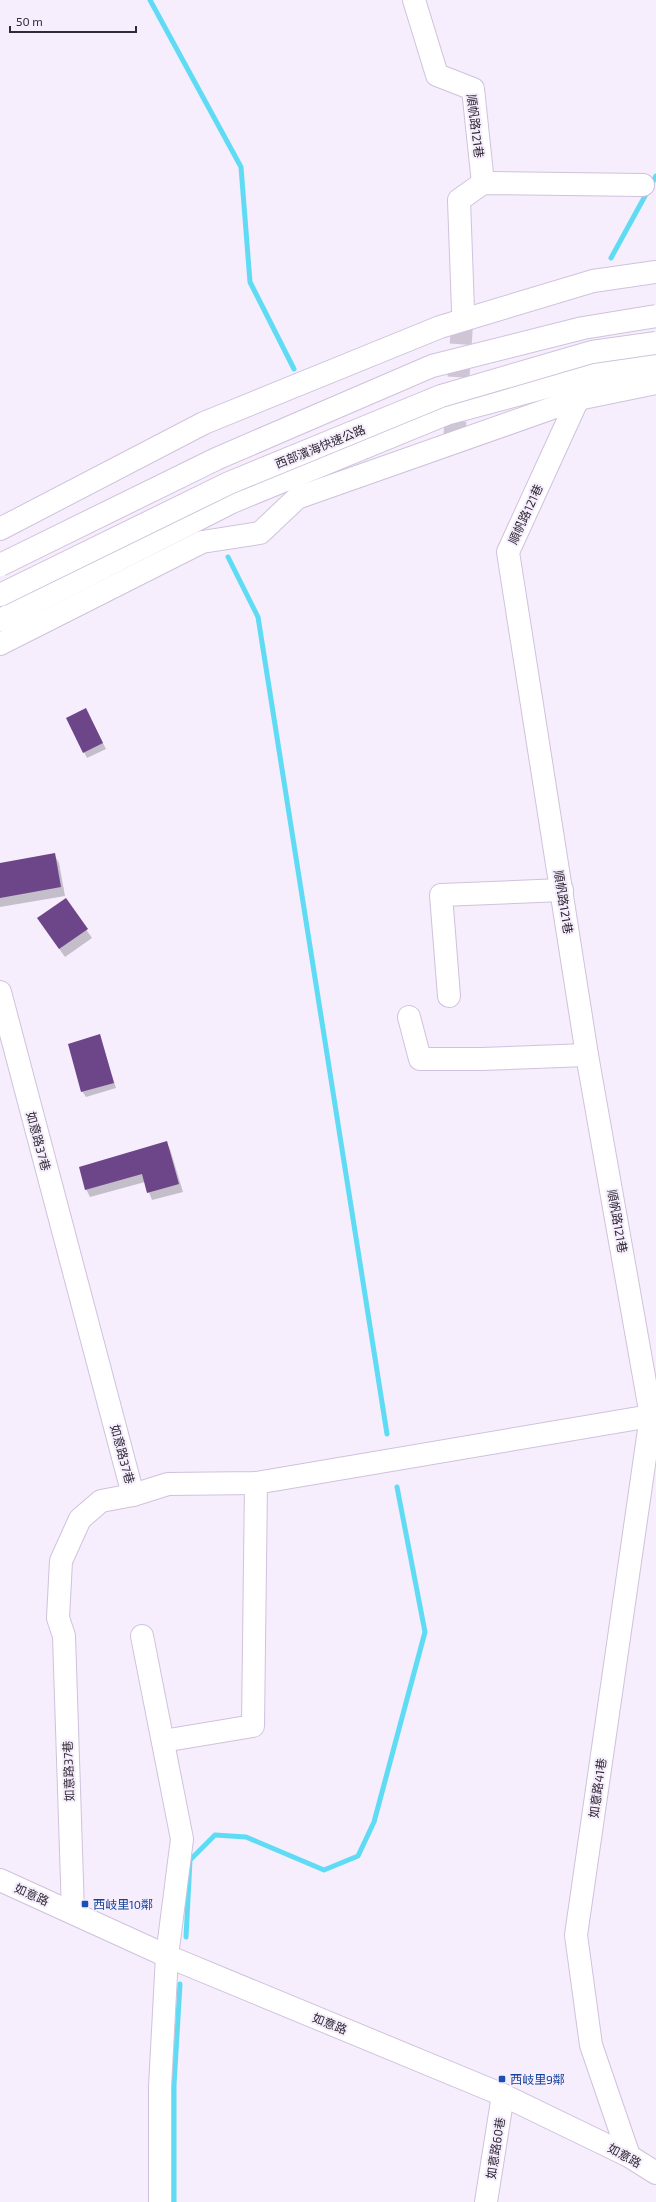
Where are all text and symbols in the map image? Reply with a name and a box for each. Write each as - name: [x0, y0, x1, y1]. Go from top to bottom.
- scale bar: [10, 8, 136, 34]
- text: 50 m: [16, 14, 43, 28]
- street label: 順帆路121巷: [465, 93, 487, 159]
- street label: 西部濱海快速公路: [273, 422, 367, 470]
- street label: 順帆路121巷: [505, 482, 545, 546]
- street label: 順帆路121巷: [552, 869, 576, 935]
- street label: 如意路37巷: [24, 1110, 54, 1172]
- street label: 順帆路121巷: [606, 1188, 630, 1254]
- street label: 如意路37巷: [108, 1423, 138, 1485]
- street label: 如意路37巷: [60, 1740, 76, 1802]
- street label: 如意路41巷: [586, 1757, 608, 1819]
- street label: 如意路: [13, 1880, 51, 1908]
- place label: 西岐里10鄰: [93, 1897, 153, 1911]
- marker: 西岐里10鄰: [80, 1899, 90, 1909]
- street label: 如意路: [311, 2010, 349, 2036]
- place label: 西岐里9鄰: [510, 2072, 565, 2086]
- marker: 西岐里9鄰: [497, 2074, 507, 2084]
- street label: 如意路60巷: [483, 2116, 507, 2180]
- street label: 如意路: [606, 2140, 644, 2170]

